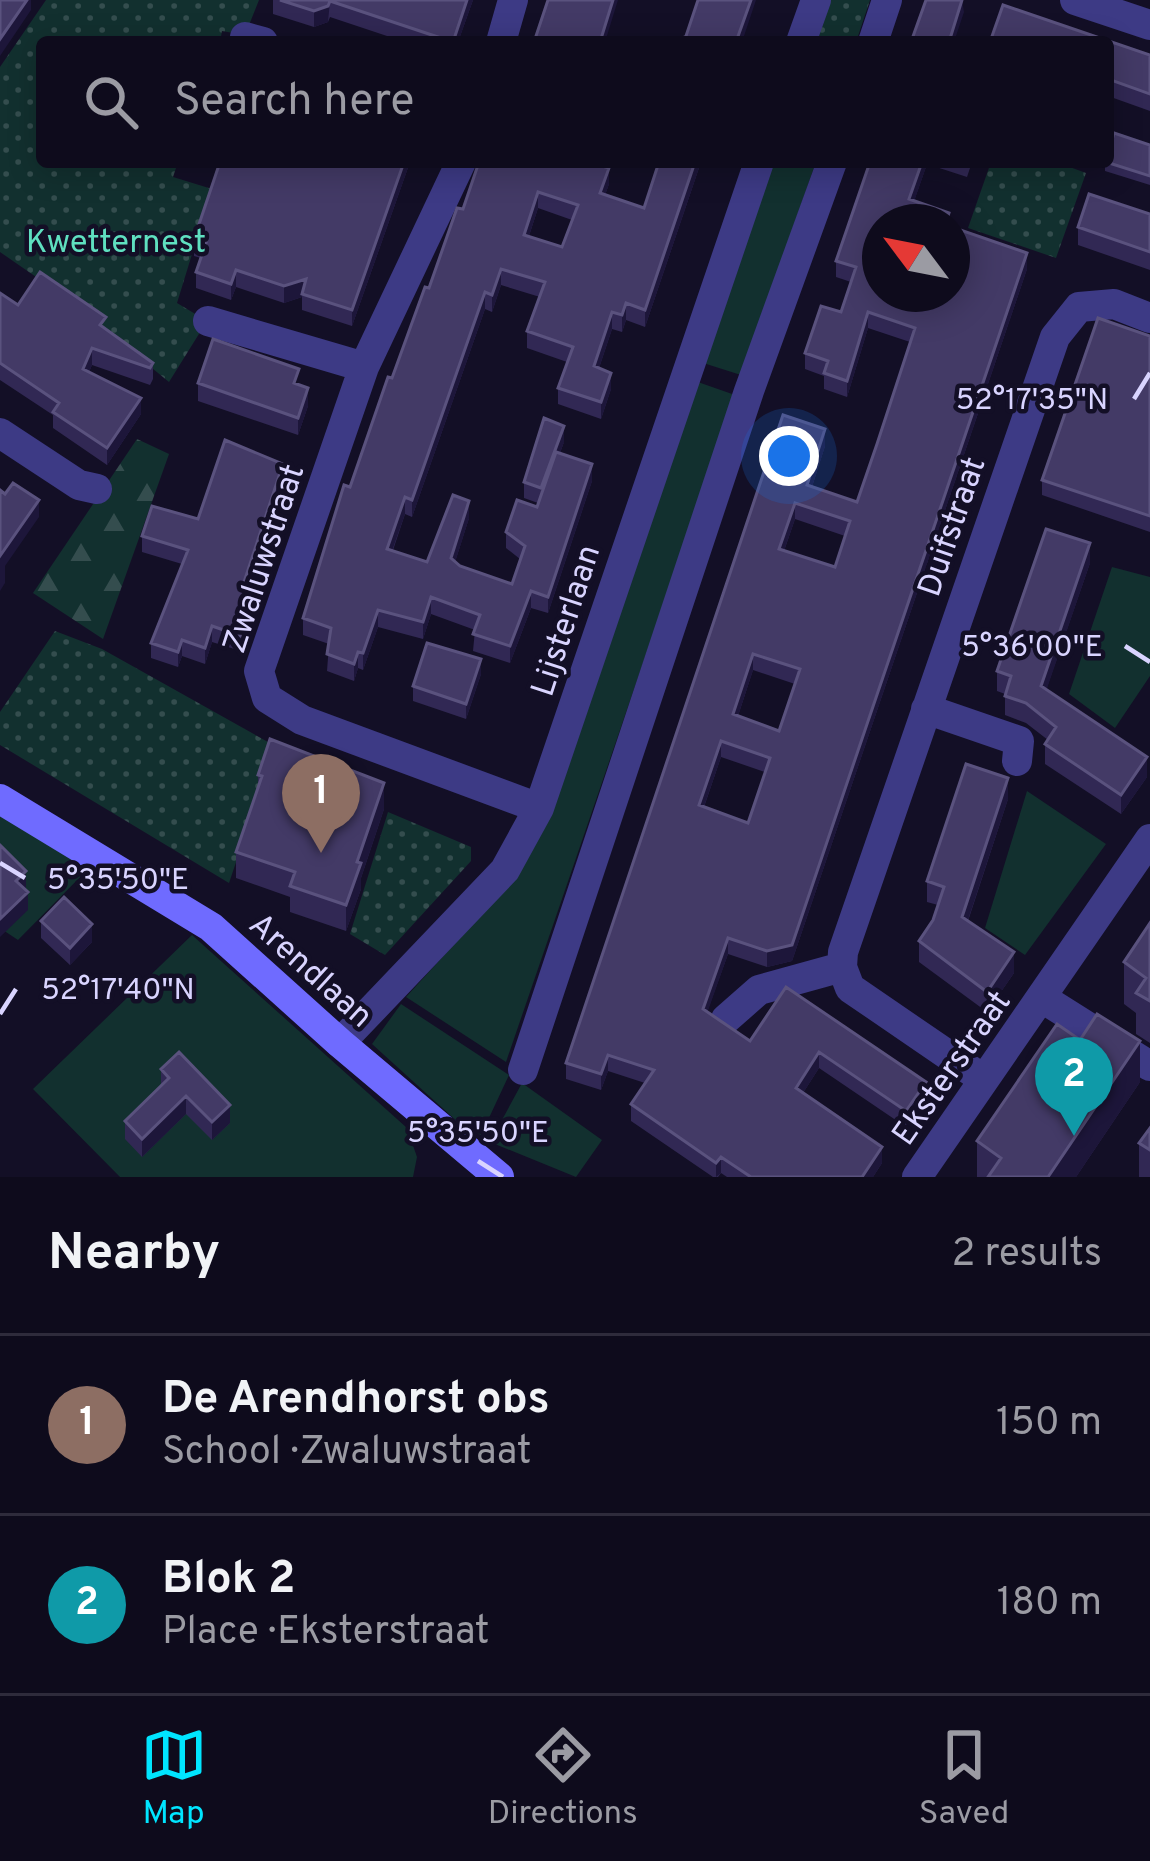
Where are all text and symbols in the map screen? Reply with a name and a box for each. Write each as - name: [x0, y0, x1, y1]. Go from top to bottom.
- search box: [36, 36, 1114, 168]
- icon: search: [78, 69, 144, 135]
- text: Search here: [174, 74, 414, 131]
- north arrow: [862, 204, 970, 312]
- park label: Kwetternest: [26, 223, 206, 265]
- text: 52°17'35"N: [956, 383, 1108, 420]
- your location: [759, 426, 819, 486]
- street label: Duifstraat: [910, 452, 997, 603]
- street label: Zwaluwstraat: [215, 459, 316, 659]
- street label: Lijsterlaan: [524, 540, 612, 702]
- text: 5°36'00"E: [961, 630, 1103, 667]
- pin: 1: [282, 754, 360, 853]
- text: 5°35'50"E: [47, 863, 189, 900]
- street label: Arendlaan: [239, 905, 380, 1039]
- text: 52°17'40"N: [41, 973, 195, 1010]
- street label: Eksterstraat: [884, 984, 1022, 1155]
- pin: 2: [1035, 1037, 1113, 1136]
- text: 5°35'50"E: [407, 1116, 549, 1153]
- text: Nearby: [48, 1223, 220, 1288]
- text: 2 results: [951, 1231, 1102, 1280]
- text: De Arendhorst obs: [162, 1372, 550, 1429]
- text: 1: [79, 1400, 95, 1449]
- text: 150 m: [996, 1400, 1102, 1449]
- text: School · Zwaluwstraat: [162, 1429, 531, 1478]
- text: Blok 2: [162, 1552, 296, 1609]
- text: 2: [75, 1580, 99, 1629]
- text: 180 m: [997, 1580, 1102, 1629]
- text: Place · Eksterstraat: [162, 1609, 490, 1658]
- tab: Map: [141, 1722, 207, 1836]
- tab: Directions: [488, 1722, 638, 1836]
- tab: Saved: [919, 1722, 1009, 1836]

